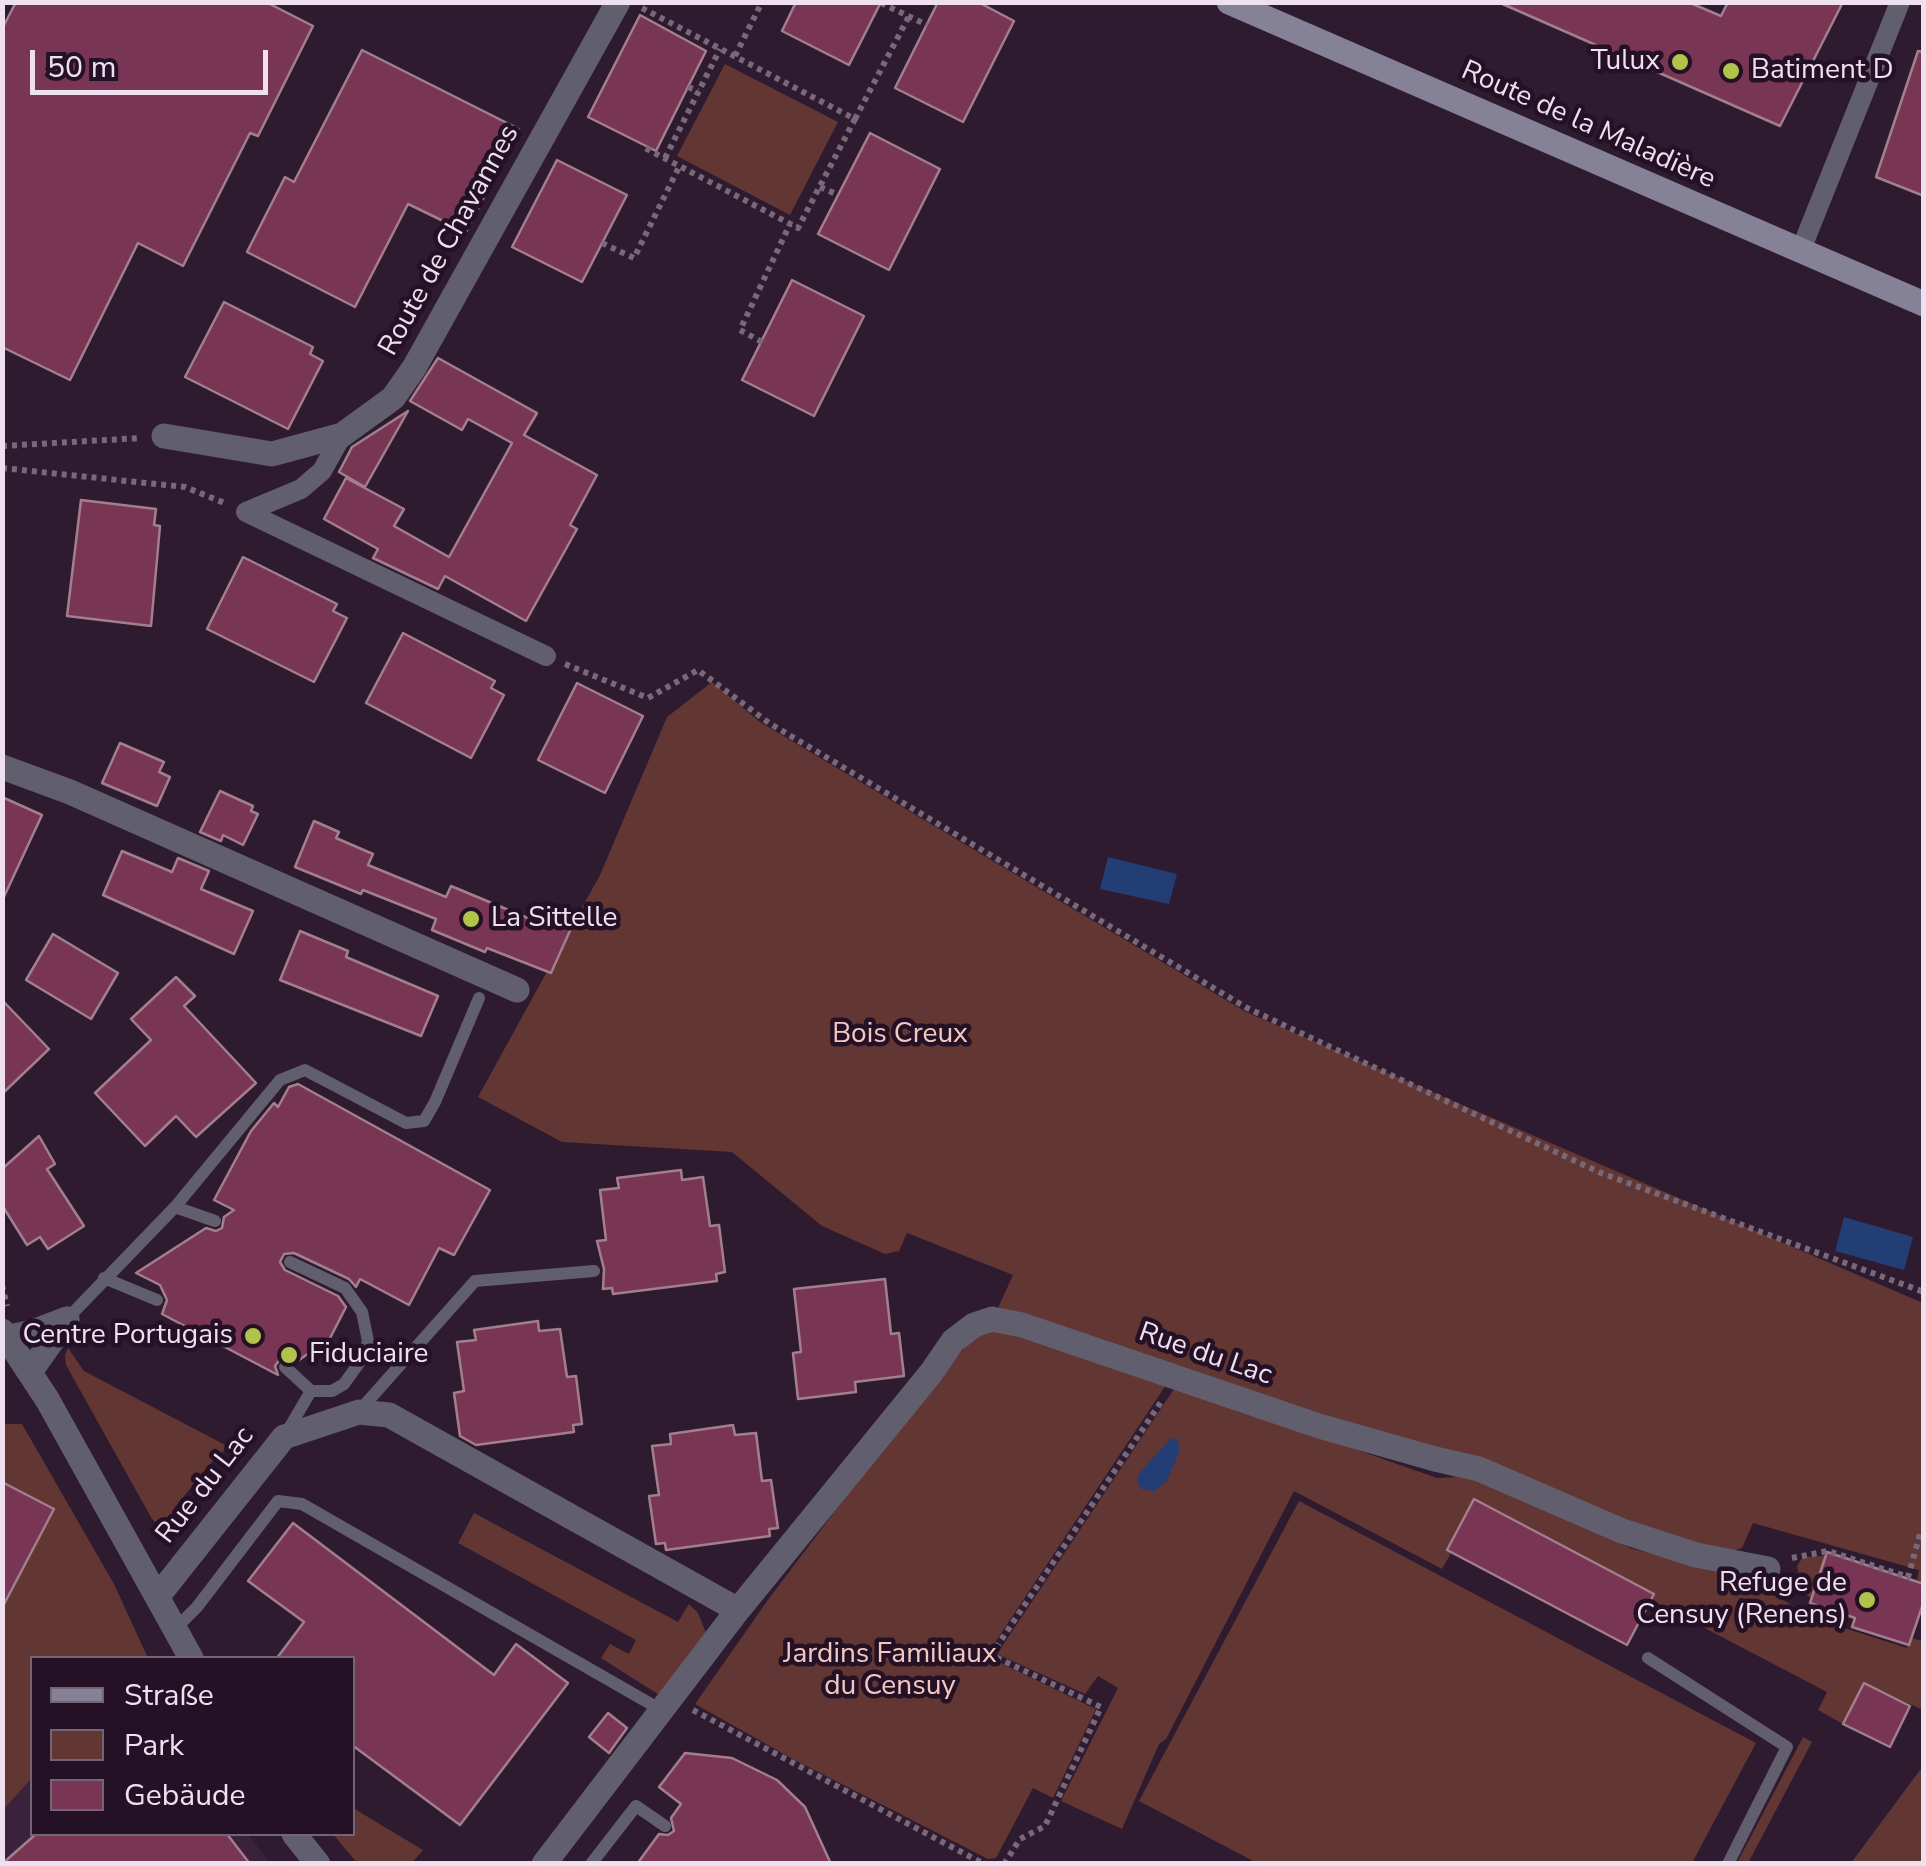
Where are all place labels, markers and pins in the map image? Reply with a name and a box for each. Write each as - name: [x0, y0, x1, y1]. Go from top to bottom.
- place label: Tulux: [1591, 45, 1660, 79]
- marker: Tulux: [1669, 51, 1691, 73]
- place label: Batiment D: [1751, 54, 1894, 88]
- marker: Batiment D: [1720, 60, 1742, 82]
- place label: La Sittelle: [491, 902, 617, 936]
- marker: La Sittelle: [460, 908, 482, 930]
- place label: Centre Portugais: [22, 1319, 233, 1353]
- marker: Centre Portugais: [242, 1325, 264, 1347]
- place label: Fiduciaire: [309, 1338, 428, 1372]
- marker: Fiduciaire: [278, 1344, 300, 1366]
- place label: Refuge de Censuy (Renens): [1636, 1567, 1847, 1633]
- marker: Refuge de Censuy (Renens): [1856, 1589, 1878, 1611]

